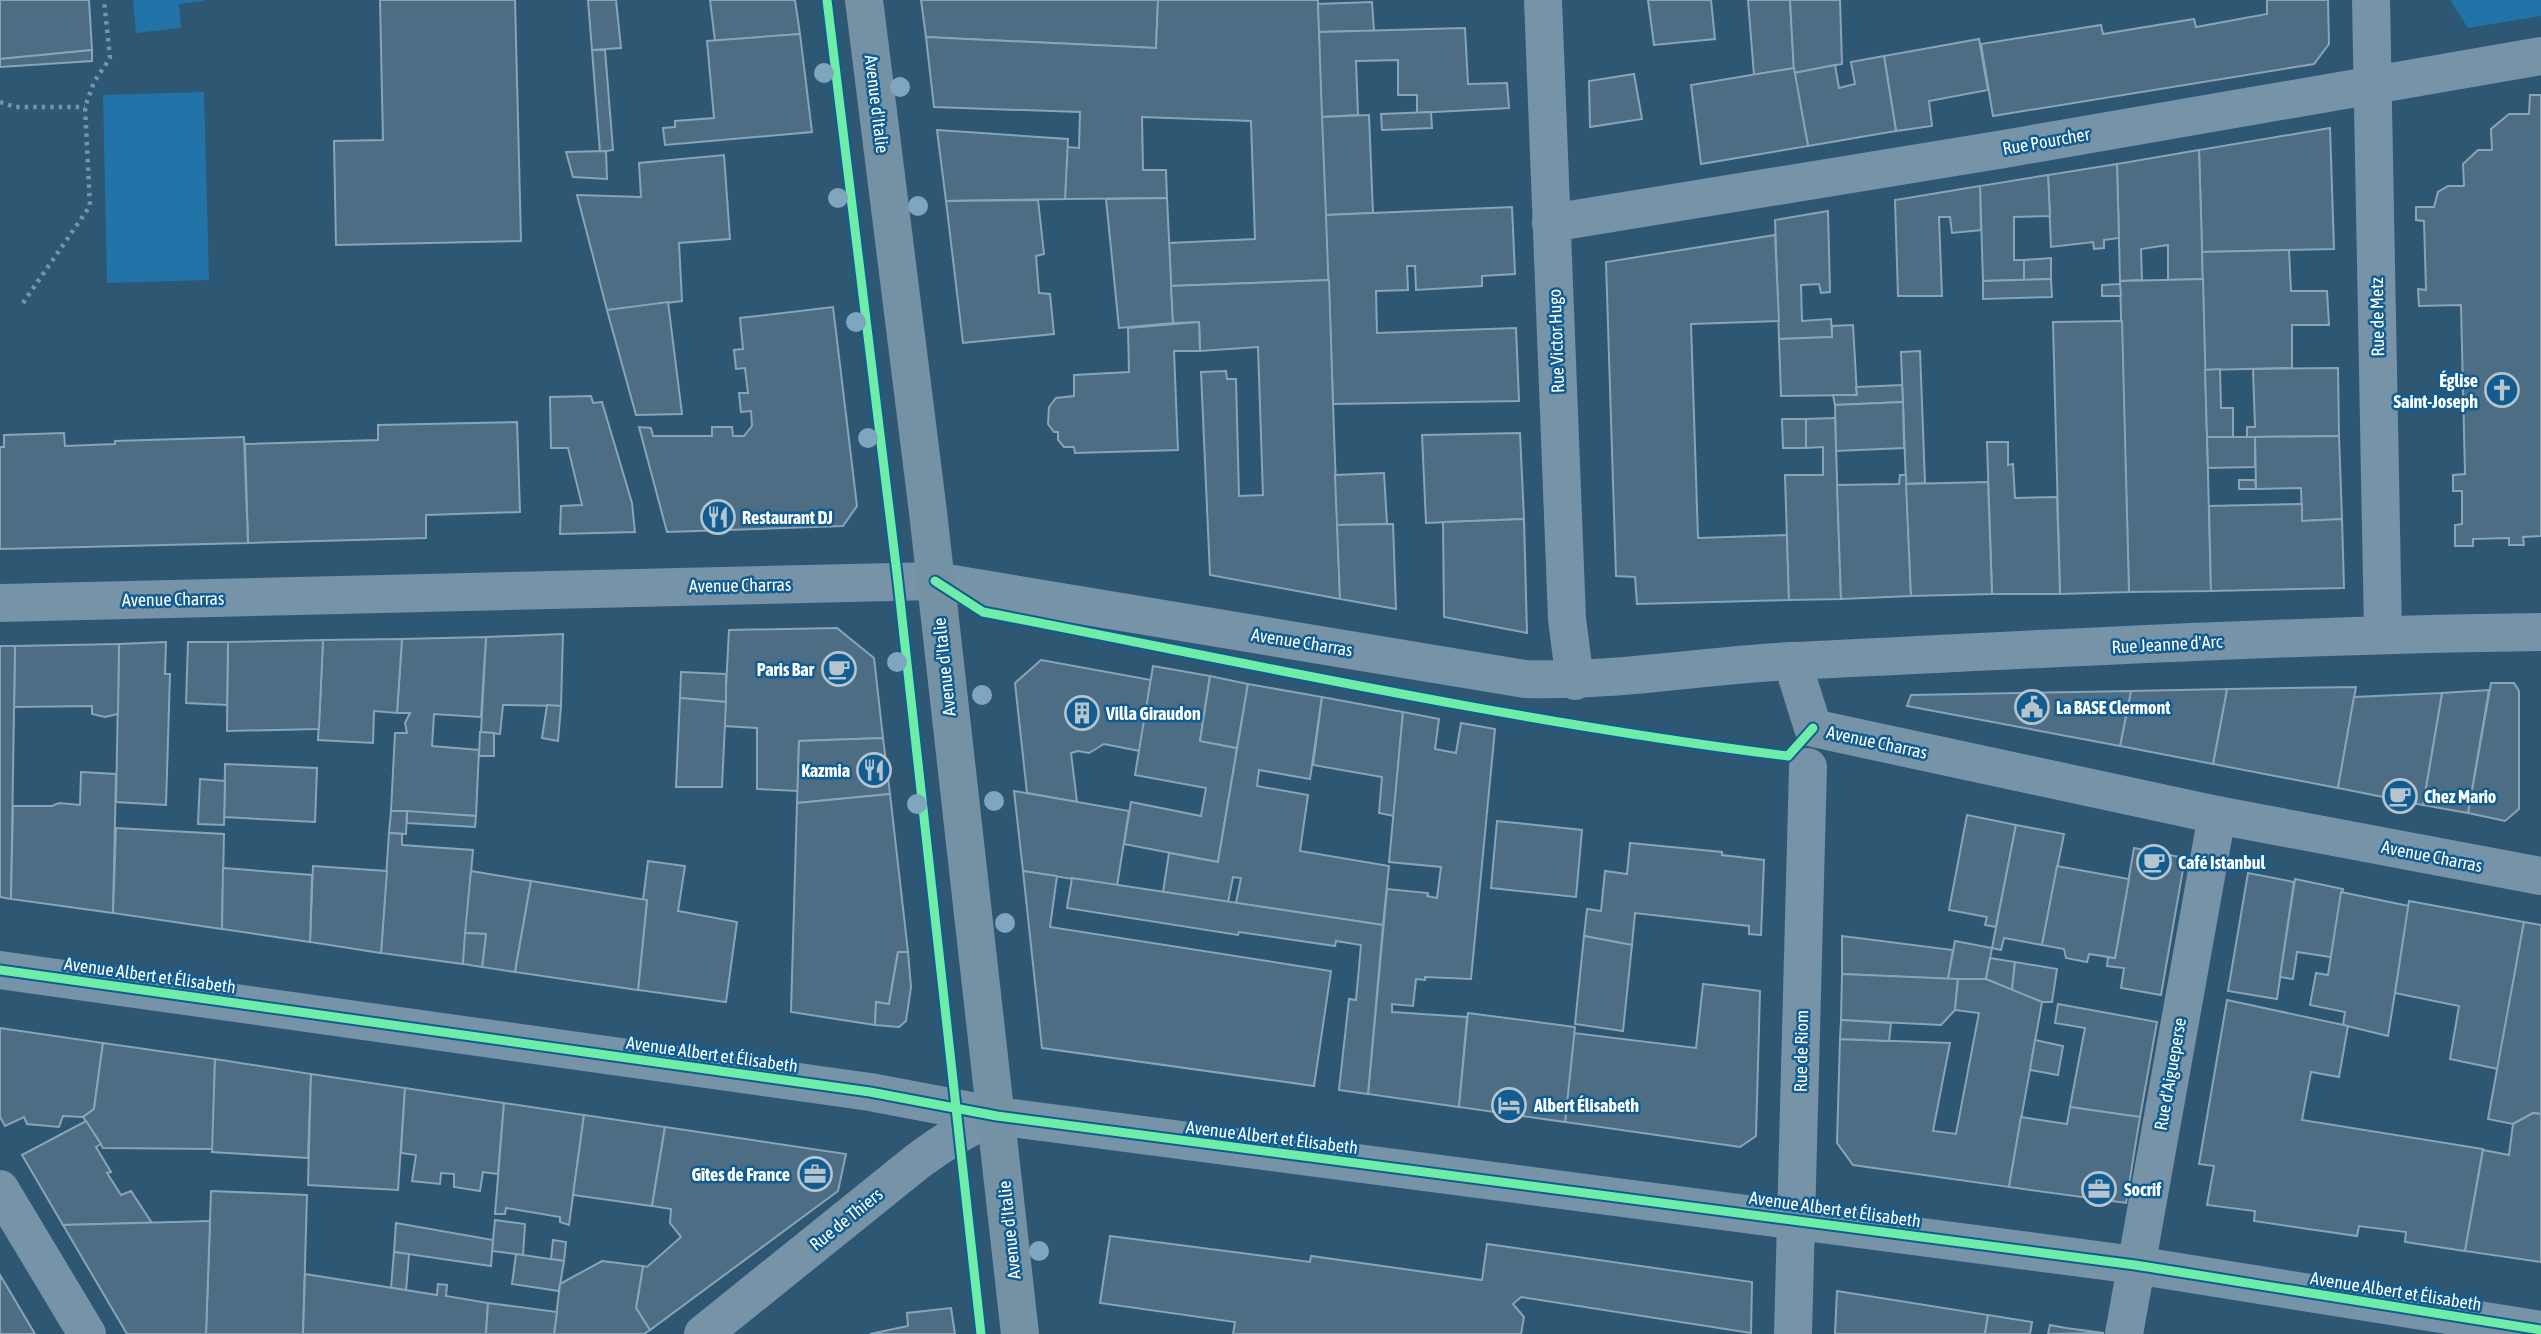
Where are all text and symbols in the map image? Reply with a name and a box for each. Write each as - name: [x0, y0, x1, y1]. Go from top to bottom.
- street label: Avenue d'Italie: [861, 54, 893, 154]
- street label: Rue Pourcher: [2001, 123, 2092, 159]
- street label: Rue de Metz: [2366, 277, 2388, 357]
- street label: Rue Victor Hugo: [1544, 289, 1568, 393]
- place label: Église Saint-Joseph: [2394, 370, 2478, 412]
- church icon: Église Saint-Joseph: [2483, 371, 2521, 409]
- restaurant icon: Restaurant DJ: [699, 498, 737, 536]
- place label: Restaurant DJ: [742, 507, 833, 528]
- street label: Avenue Charras: [689, 574, 791, 596]
- street label: Avenue Charras: [122, 588, 224, 610]
- street label: Avenue d'Italie: [928, 617, 960, 717]
- street label: Avenue Charras: [1250, 624, 1354, 660]
- street label: Rue Jeanne d'Arc: [2111, 631, 2223, 657]
- cafe icon: Paris Bar: [820, 650, 858, 688]
- place label: Paris Bar: [757, 659, 815, 680]
- public building icon: La BASE Clermont: [2013, 688, 2051, 726]
- building icon: Villa Giraudon: [1063, 694, 1101, 732]
- place label: La BASE Clermont: [2056, 697, 2171, 718]
- place label: Villa Giraudon: [1105, 703, 1201, 724]
- street label: Avenue Charras: [1825, 721, 1929, 763]
- restaurant icon: Kazmia: [855, 751, 893, 789]
- place label: Kazmia: [801, 760, 850, 781]
- cafe icon: Chez Mario: [2381, 777, 2419, 815]
- place label: Chez Mario: [2424, 786, 2496, 807]
- street label: Avenue Charras: [2380, 836, 2484, 876]
- cafe icon: Café Istanbul: [2135, 843, 2173, 881]
- place label: Café Istanbul: [2178, 852, 2266, 873]
- street label: Avenue Albert et Élisabeth: [63, 953, 237, 997]
- street label: Rue de Riom: [1790, 1010, 1812, 1092]
- street label: Rue d'Aigueperse: [2150, 1016, 2190, 1132]
- street label: Avenue Albert et Élisabeth: [625, 1032, 799, 1076]
- hotel icon: Albert Élisabeth: [1490, 1086, 1528, 1124]
- place label: Albert Élisabeth: [1533, 1095, 1639, 1116]
- street label: Avenue Albert et Élisabeth: [1185, 1116, 1359, 1158]
- office icon: Gîtes de France: [796, 1155, 834, 1193]
- place label: Gîtes de France: [691, 1164, 790, 1185]
- office icon: Socrif: [2080, 1170, 2118, 1208]
- place label: Socrif: [2124, 1179, 2162, 1200]
- street label: Avenue d'Italie: [993, 1180, 1025, 1280]
- street label: Rue de Thiers: [805, 1183, 887, 1255]
- street label: Avenue Albert et Élisabeth: [1748, 1187, 1922, 1231]
- street label: Avenue Albert et Élisabeth: [2309, 1267, 2483, 1315]

